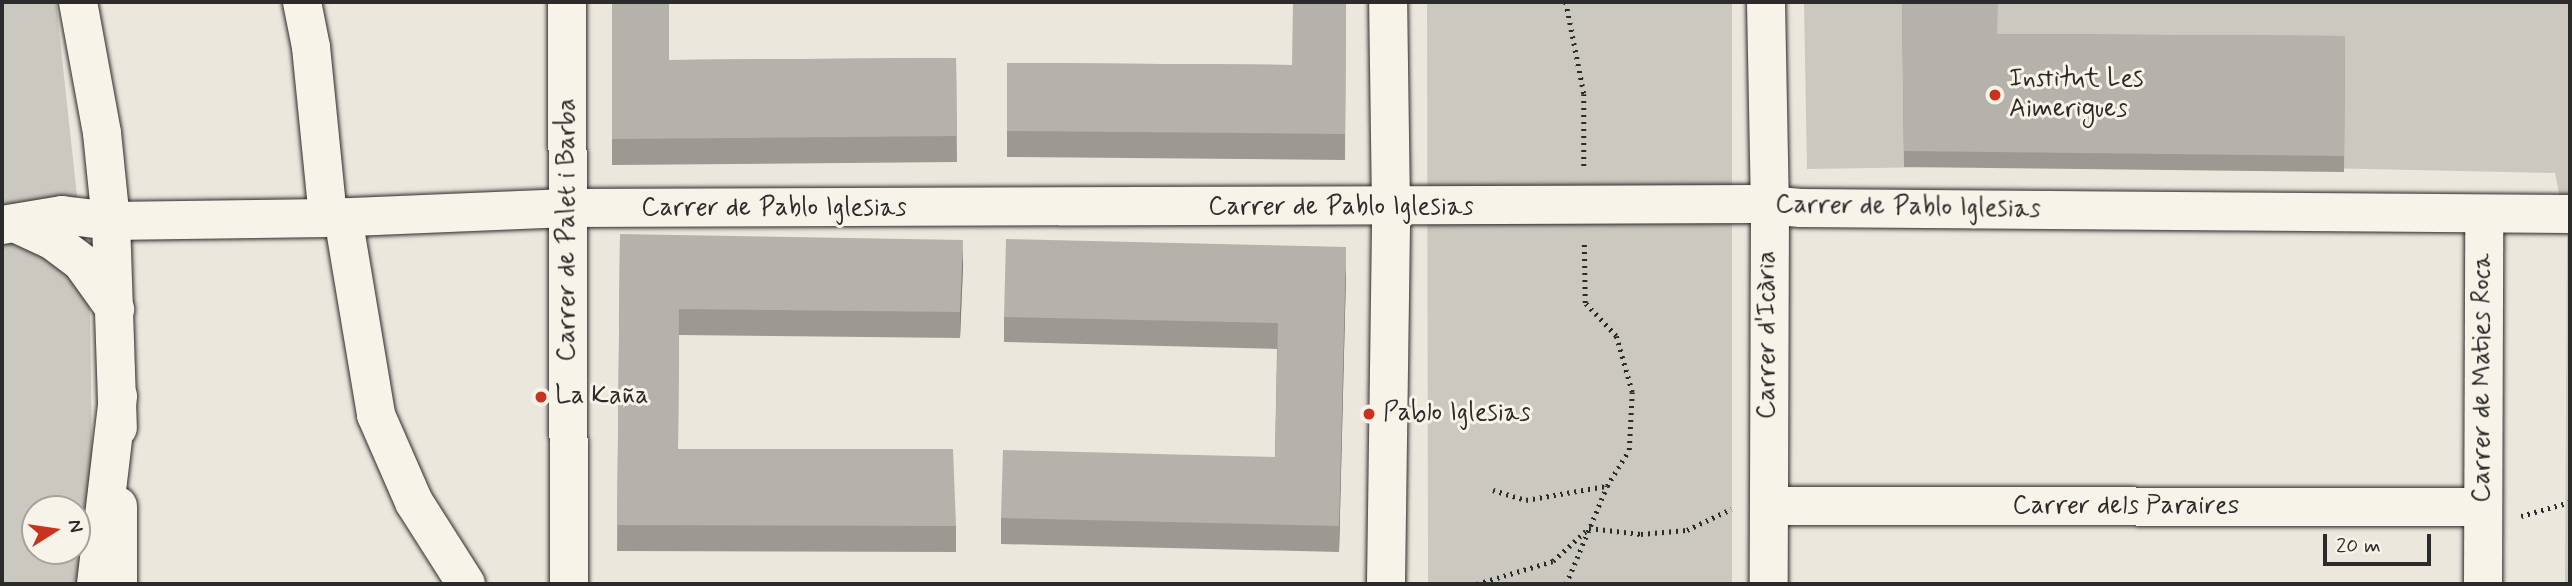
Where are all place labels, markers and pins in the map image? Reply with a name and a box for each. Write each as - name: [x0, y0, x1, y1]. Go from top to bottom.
- place label: Institut Les Aimerigues: [2009, 64, 2147, 126]
- marker: Institut Les Aimerigues: [1987, 87, 2003, 103]
- place label: La Kaña: [555, 381, 650, 413]
- marker: La Kaña: [533, 389, 549, 405]
- place label: Pablo Iglesias: [1383, 398, 1535, 430]
- marker: Pablo Iglesias: [1361, 406, 1377, 422]

